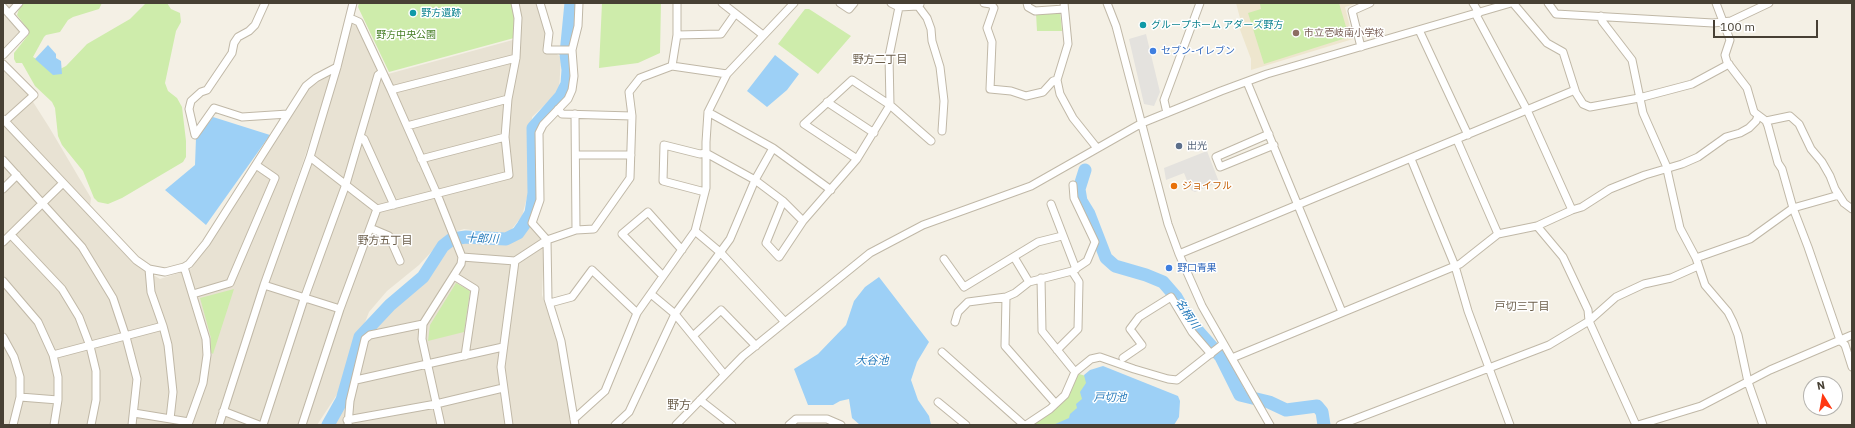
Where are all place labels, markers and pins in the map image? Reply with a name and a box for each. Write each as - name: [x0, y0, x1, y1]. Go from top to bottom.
- place label: 野方遺跡: [421, 7, 461, 19]
- marker: 野方遺跡: [408, 8, 418, 18]
- place label: グループホーム アダーズ野方: [1151, 19, 1283, 31]
- marker: グループホーム アダーズ野方: [1138, 20, 1148, 30]
- place label: 市立壱岐南小学校: [1304, 27, 1384, 39]
- marker: 市立壱岐南小学校: [1291, 28, 1301, 38]
- place label: セブン-イレブン: [1161, 45, 1235, 57]
- marker: セブン-イレブン: [1148, 46, 1158, 56]
- place label: 出光: [1187, 140, 1207, 152]
- marker: 出光: [1174, 141, 1184, 151]
- place label: ジョイフル: [1182, 180, 1232, 192]
- marker: ジョイフル: [1169, 181, 1179, 191]
- place label: 野口青果: [1177, 262, 1217, 274]
- marker: 野口青果: [1164, 263, 1174, 273]

